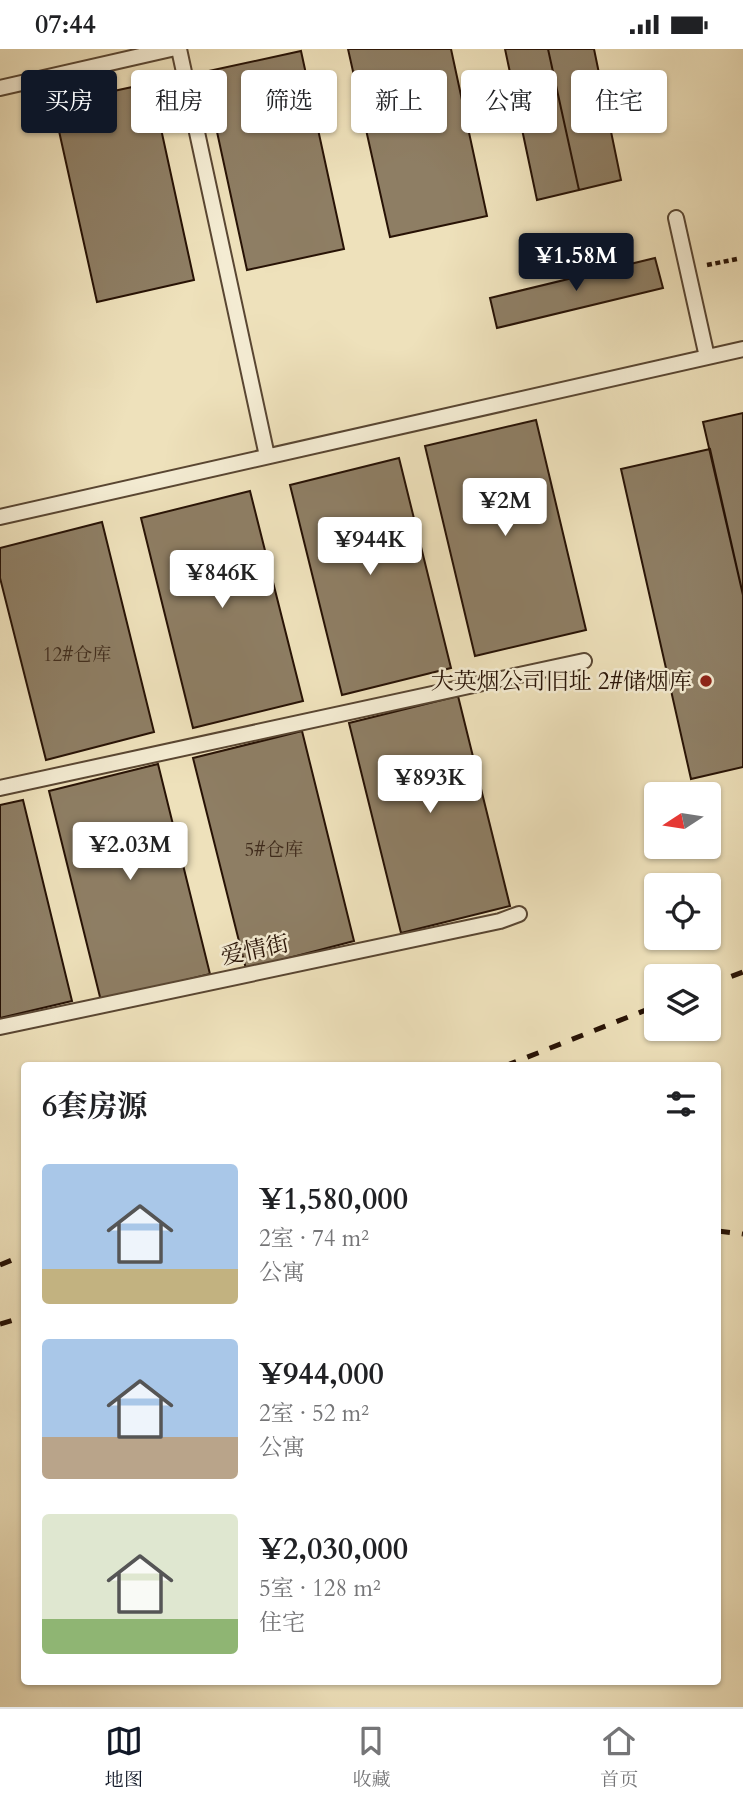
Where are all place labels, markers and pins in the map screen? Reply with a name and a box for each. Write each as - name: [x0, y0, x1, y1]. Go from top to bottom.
- pin: ¥1.58M: [519, 233, 633, 293]
- pin: ¥2M: [471, 479, 539, 538]
- pin: ¥944K: [321, 517, 419, 577]
- pin: ¥846K: [173, 551, 271, 610]
- place label: 大英烟公司旧址 2#储烟库: [431, 666, 692, 697]
- marker: 大英烟公司旧址 2#储烟库: [698, 673, 714, 689]
- pin: ¥893K: [381, 755, 479, 815]
- pin: ¥2.03M: [73, 823, 187, 882]

